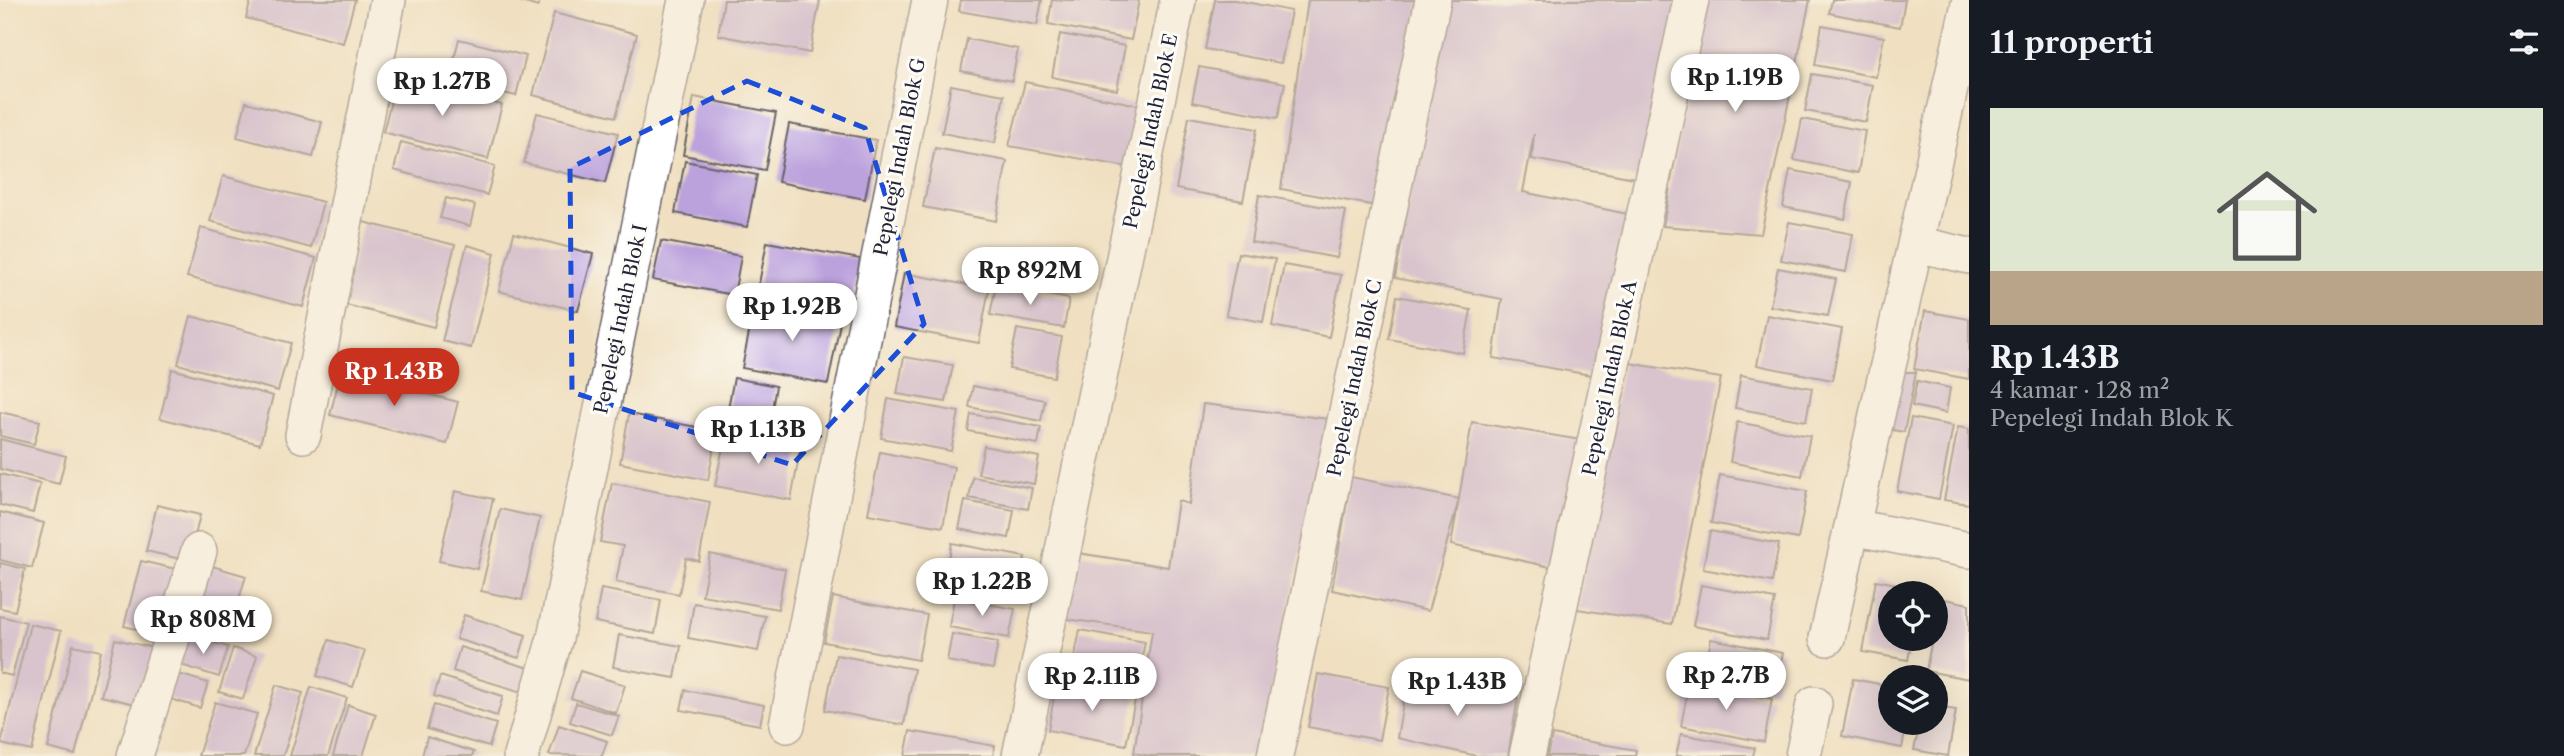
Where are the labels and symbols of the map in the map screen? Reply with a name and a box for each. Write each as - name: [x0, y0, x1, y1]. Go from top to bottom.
- street label: Pepelegi Indah Blok E: [1119, 31, 1182, 231]
- pin: Rp 1.19B: [1663, 54, 1807, 114]
- street label: Pepelegi Indah Blok G: [869, 56, 930, 258]
- pin: Rp 1.27B: [370, 58, 514, 118]
- street label: Pepelegi Indah Blok I: [589, 222, 652, 416]
- pin: Rp 892M: [965, 247, 1095, 307]
- street label: Pepelegi Indah Blok A: [1578, 277, 1642, 478]
- street label: Pepelegi Indah Blok C: [1322, 278, 1387, 479]
- pin: Rp 1.92B: [720, 284, 864, 343]
- pin: Rp 1.43B: [322, 348, 466, 408]
- pin: Rp 1.13B: [686, 406, 830, 466]
- pin: Rp 1.22B: [910, 558, 1054, 618]
- pin: Rp 808M: [138, 596, 268, 656]
- pin: Rp 2.7B: [1661, 652, 1791, 712]
- pin: Rp 2.11B: [1020, 654, 1164, 713]
- pin: Rp 1.43B: [1385, 658, 1529, 718]

